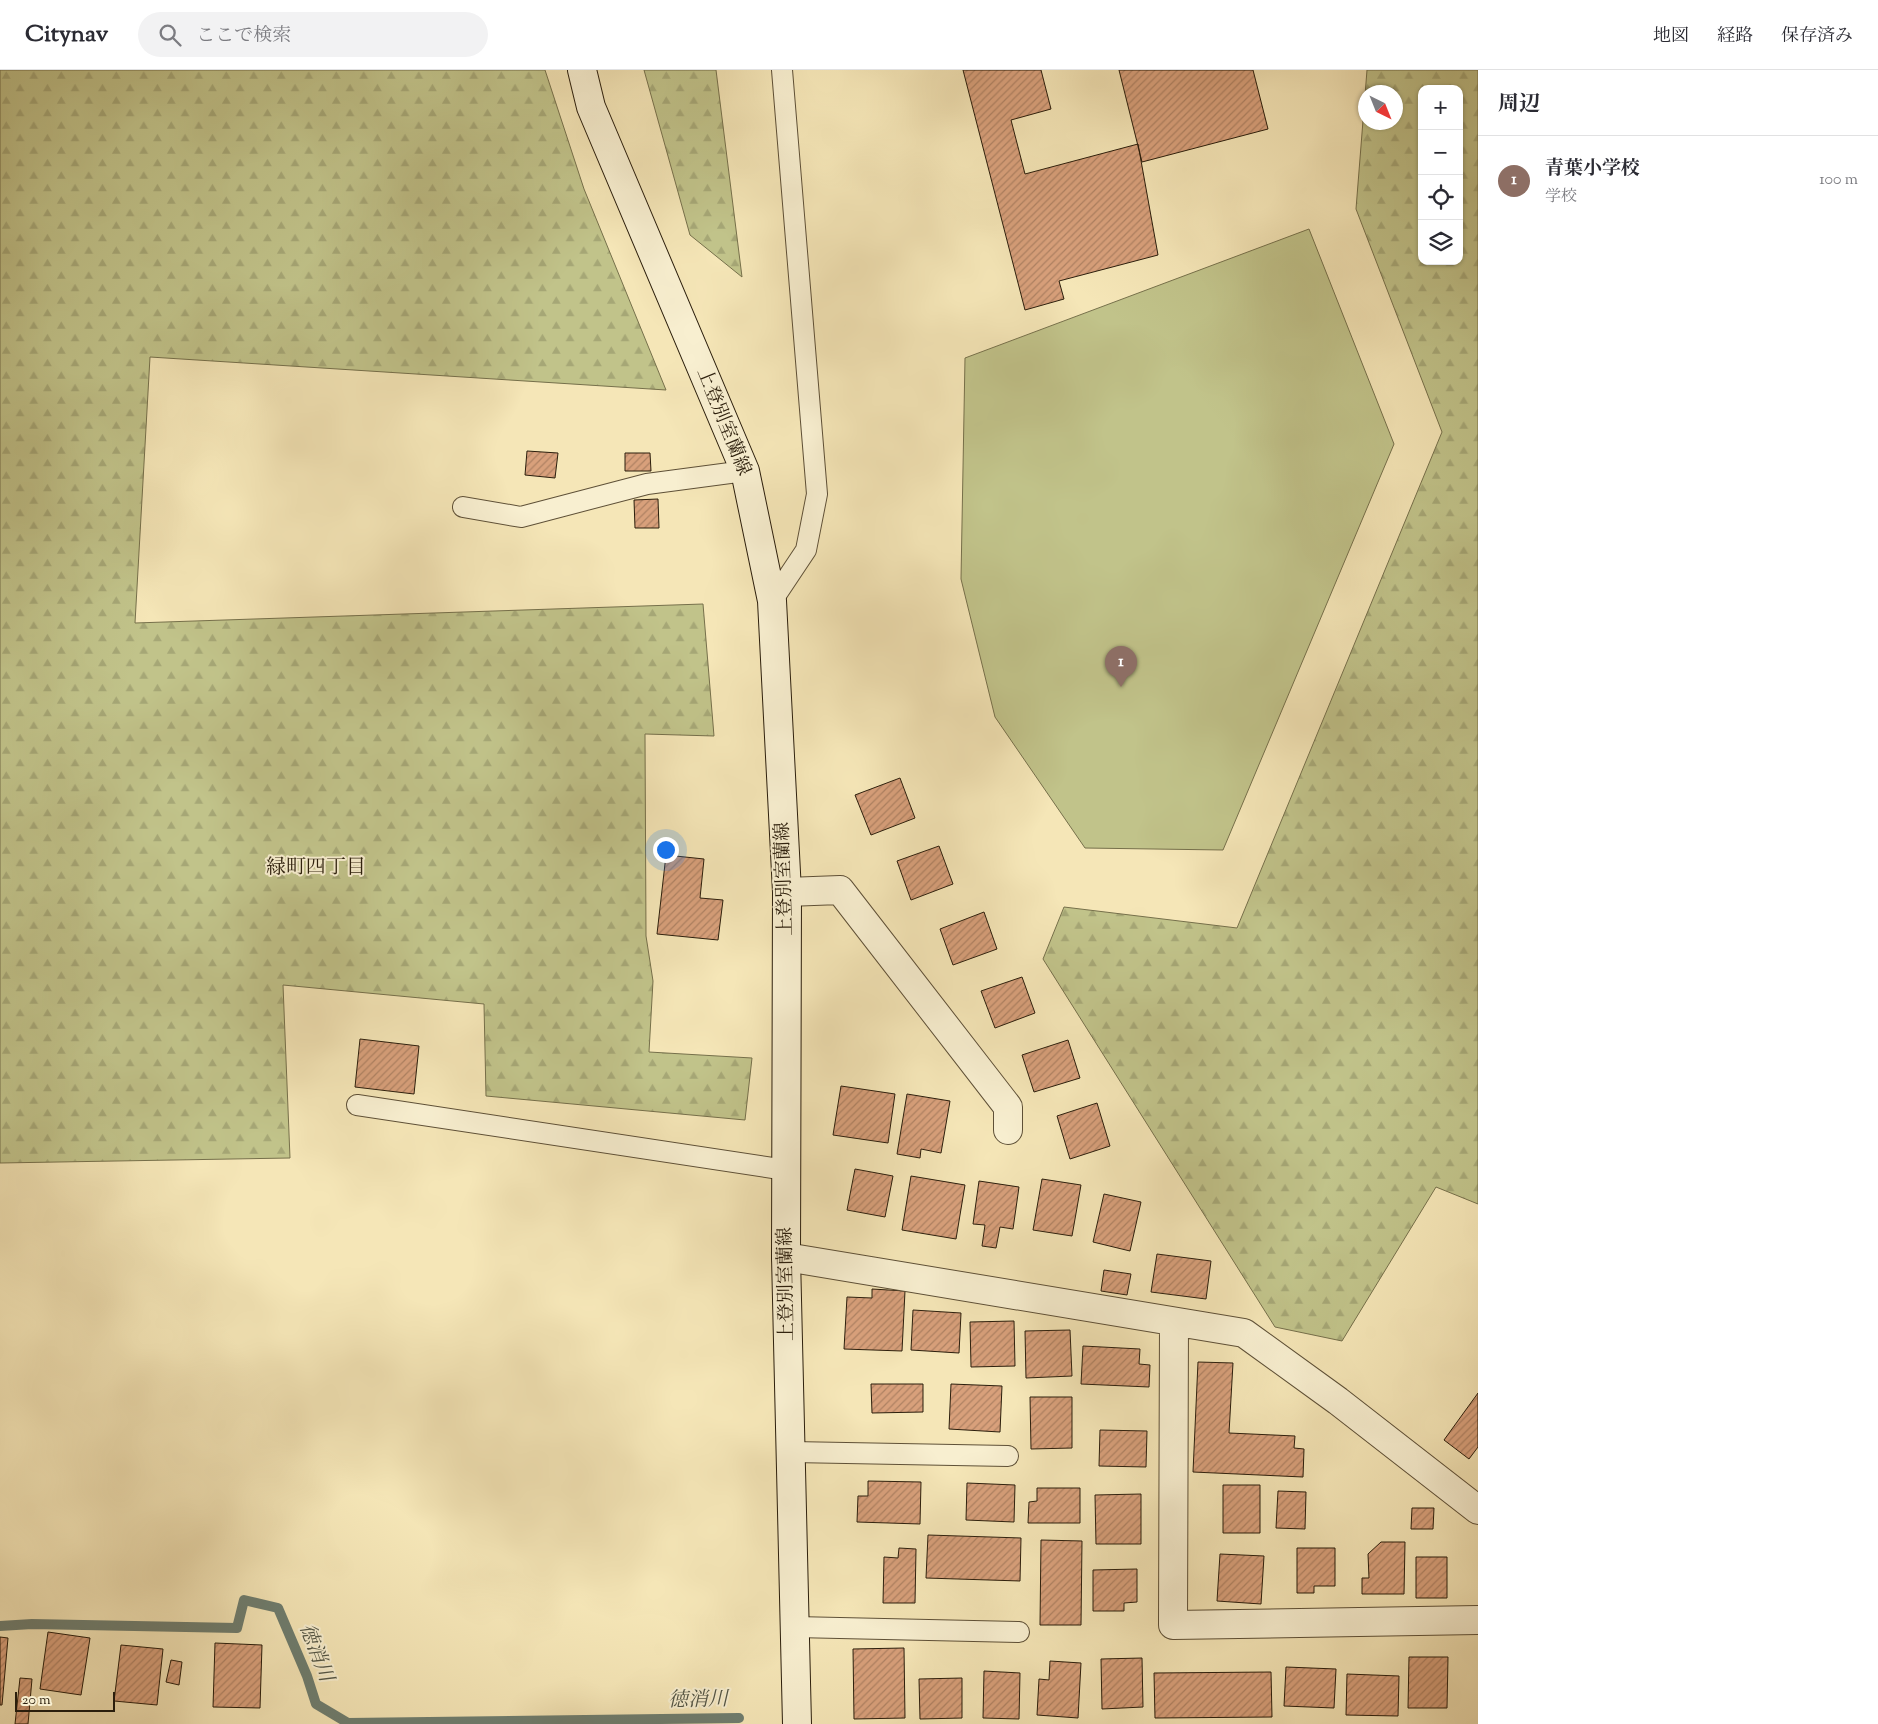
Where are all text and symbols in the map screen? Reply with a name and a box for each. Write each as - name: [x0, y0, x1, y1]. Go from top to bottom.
- search box: [138, 12, 488, 57]
- text: Citynav: [25, 18, 108, 52]
- icon: search: [156, 21, 184, 49]
- text: ここで検索: [196, 23, 291, 50]
- text: 地図: [1653, 24, 1689, 50]
- text: 経路: [1717, 24, 1753, 50]
- text: 保存済み: [1781, 24, 1853, 50]
- north arrow: [1358, 85, 1403, 130]
- map controls: [1418, 85, 1463, 265]
- button: +: [1418, 85, 1463, 130]
- text: 周辺: [1498, 90, 1540, 120]
- button: −: [1418, 130, 1463, 175]
- text: 青葉小学校: [1545, 156, 1640, 183]
- text: 1: [1511, 169, 1517, 192]
- text: 100 m: [1819, 169, 1858, 192]
- button: locate: [1418, 175, 1463, 220]
- text: 学校: [1545, 186, 1577, 209]
- button: layers: [1418, 220, 1463, 265]
- street label: 上登別室蘭線: [689, 364, 757, 480]
- pin: 1: [1105, 646, 1137, 687]
- street label: 上登別室蘭線: [770, 822, 800, 936]
- your location: [653, 837, 679, 863]
- district label: 緑町四丁目: [266, 854, 366, 883]
- street label: 上登別室蘭線: [773, 1227, 801, 1341]
- water label: 徳消川: [291, 1620, 340, 1688]
- water label: 徳消川: [668, 1686, 730, 1716]
- scale bar: [15, 1689, 115, 1712]
- text: 20 m: [22, 1691, 51, 1711]

